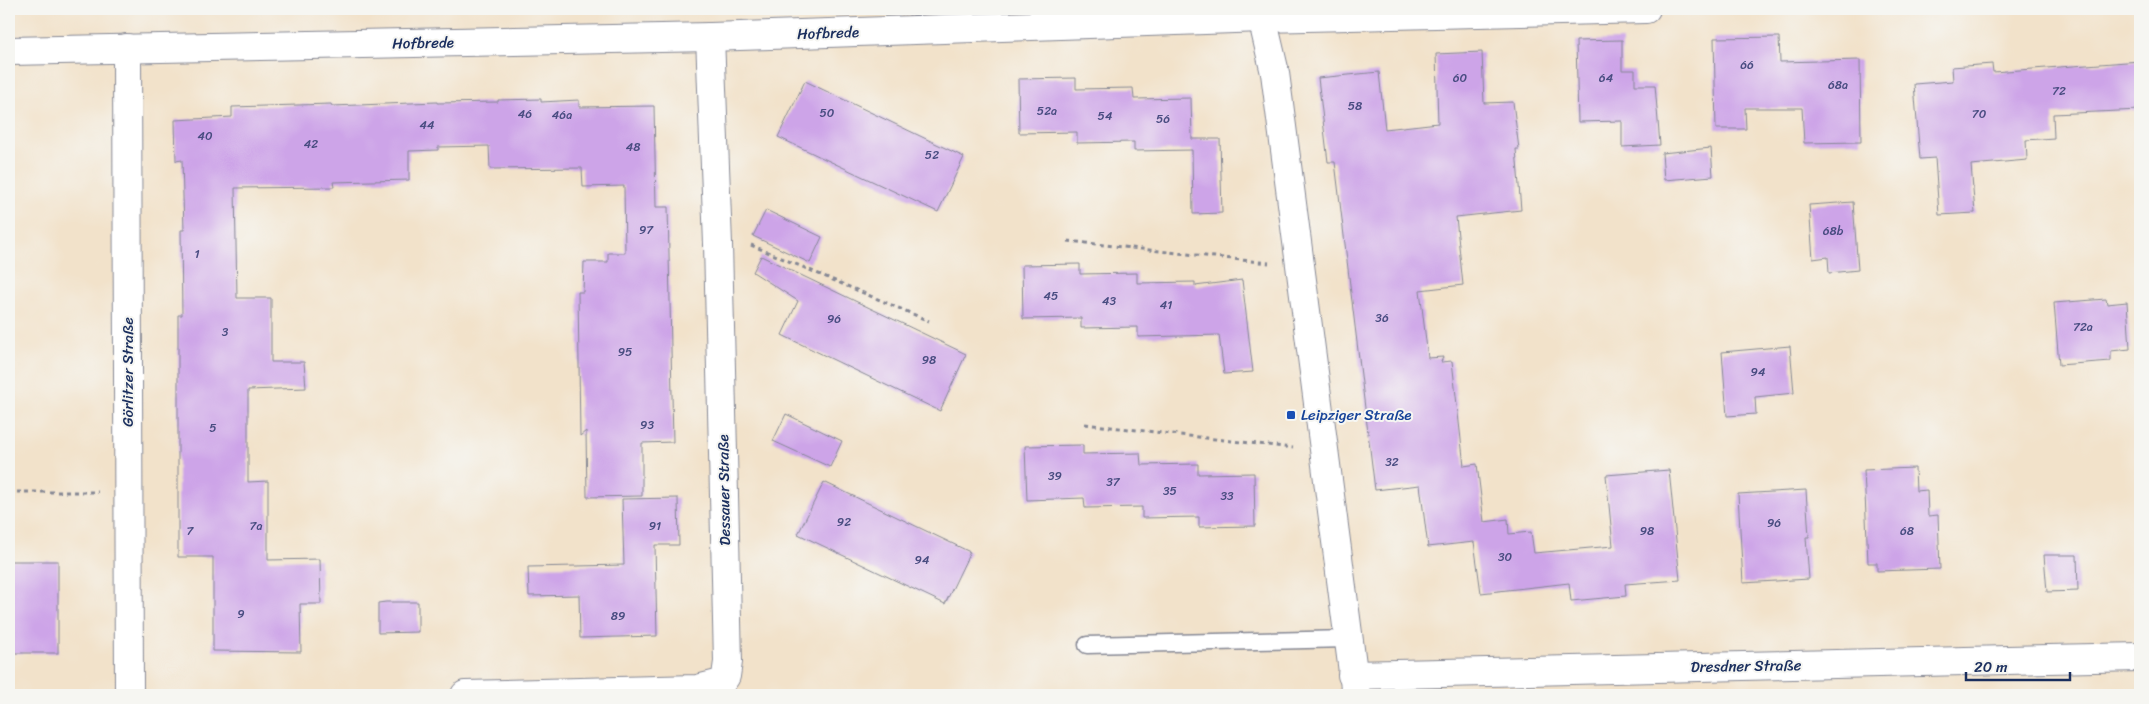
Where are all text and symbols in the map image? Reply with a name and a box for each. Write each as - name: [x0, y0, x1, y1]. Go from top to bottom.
- street label: Hofbrede: [797, 19, 859, 47]
- street label: Hofbrede: [392, 29, 454, 57]
- house number: 66: [1740, 54, 1754, 76]
- house number: 60: [1453, 67, 1468, 89]
- house number: 64: [1599, 67, 1614, 89]
- house number: 68a: [1828, 74, 1848, 96]
- house number: 72: [2052, 80, 2066, 102]
- house number: 58: [1348, 95, 1362, 117]
- house number: 52a: [1037, 100, 1057, 122]
- house number: 50: [820, 102, 835, 124]
- house number: 46: [518, 103, 532, 125]
- house number: 70: [1972, 103, 1987, 125]
- house number: 46a: [552, 104, 572, 126]
- house number: 54: [1098, 105, 1113, 127]
- house number: 56: [1156, 108, 1170, 130]
- house number: 44: [419, 114, 435, 136]
- house number: 40: [197, 125, 213, 147]
- house number: 42: [304, 133, 318, 155]
- house number: 48: [626, 136, 640, 158]
- house number: 52: [925, 144, 939, 166]
- house number: 97: [639, 219, 654, 241]
- house number: 68b: [1823, 220, 1844, 242]
- house number: 1: [194, 243, 200, 265]
- house number: 45: [1044, 285, 1058, 307]
- house number: 43: [1102, 290, 1116, 312]
- house number: 41: [1160, 294, 1172, 316]
- house number: 36: [1375, 307, 1389, 329]
- house number: 96: [827, 308, 841, 330]
- house number: 72a: [2073, 316, 2093, 338]
- street label: Görlitzer Straße: [115, 317, 141, 427]
- house number: 3: [222, 321, 229, 343]
- house number: 95: [618, 341, 632, 363]
- house number: 98: [922, 349, 936, 371]
- house number: 94: [1751, 361, 1766, 383]
- place label: Leipziger Straße: [1301, 402, 1412, 428]
- marker: Leipziger Straße: [1285, 409, 1297, 421]
- house number: 93: [640, 414, 654, 436]
- house number: 5: [209, 417, 217, 439]
- street label: Dessauer Straße: [710, 434, 738, 546]
- house number: 32: [1385, 451, 1399, 473]
- house number: 39: [1048, 465, 1062, 487]
- house number: 37: [1106, 471, 1121, 493]
- house number: 35: [1163, 480, 1177, 502]
- house number: 33: [1220, 485, 1234, 507]
- house number: 92: [837, 511, 851, 533]
- house number: 96: [1767, 512, 1781, 534]
- house number: 7a: [250, 515, 262, 537]
- house number: 91: [649, 515, 661, 537]
- house number: 7: [187, 520, 195, 542]
- house number: 98: [1640, 520, 1654, 542]
- house number: 68: [1900, 520, 1914, 542]
- house number: 30: [1498, 546, 1512, 568]
- house number: 94: [915, 549, 930, 571]
- house number: 9: [237, 603, 245, 625]
- house number: 89: [611, 605, 625, 627]
- scale bar: [1966, 649, 2070, 681]
- street label: Dresdner Straße: [1690, 652, 1802, 680]
- text: 20 m: [1974, 654, 2008, 680]

